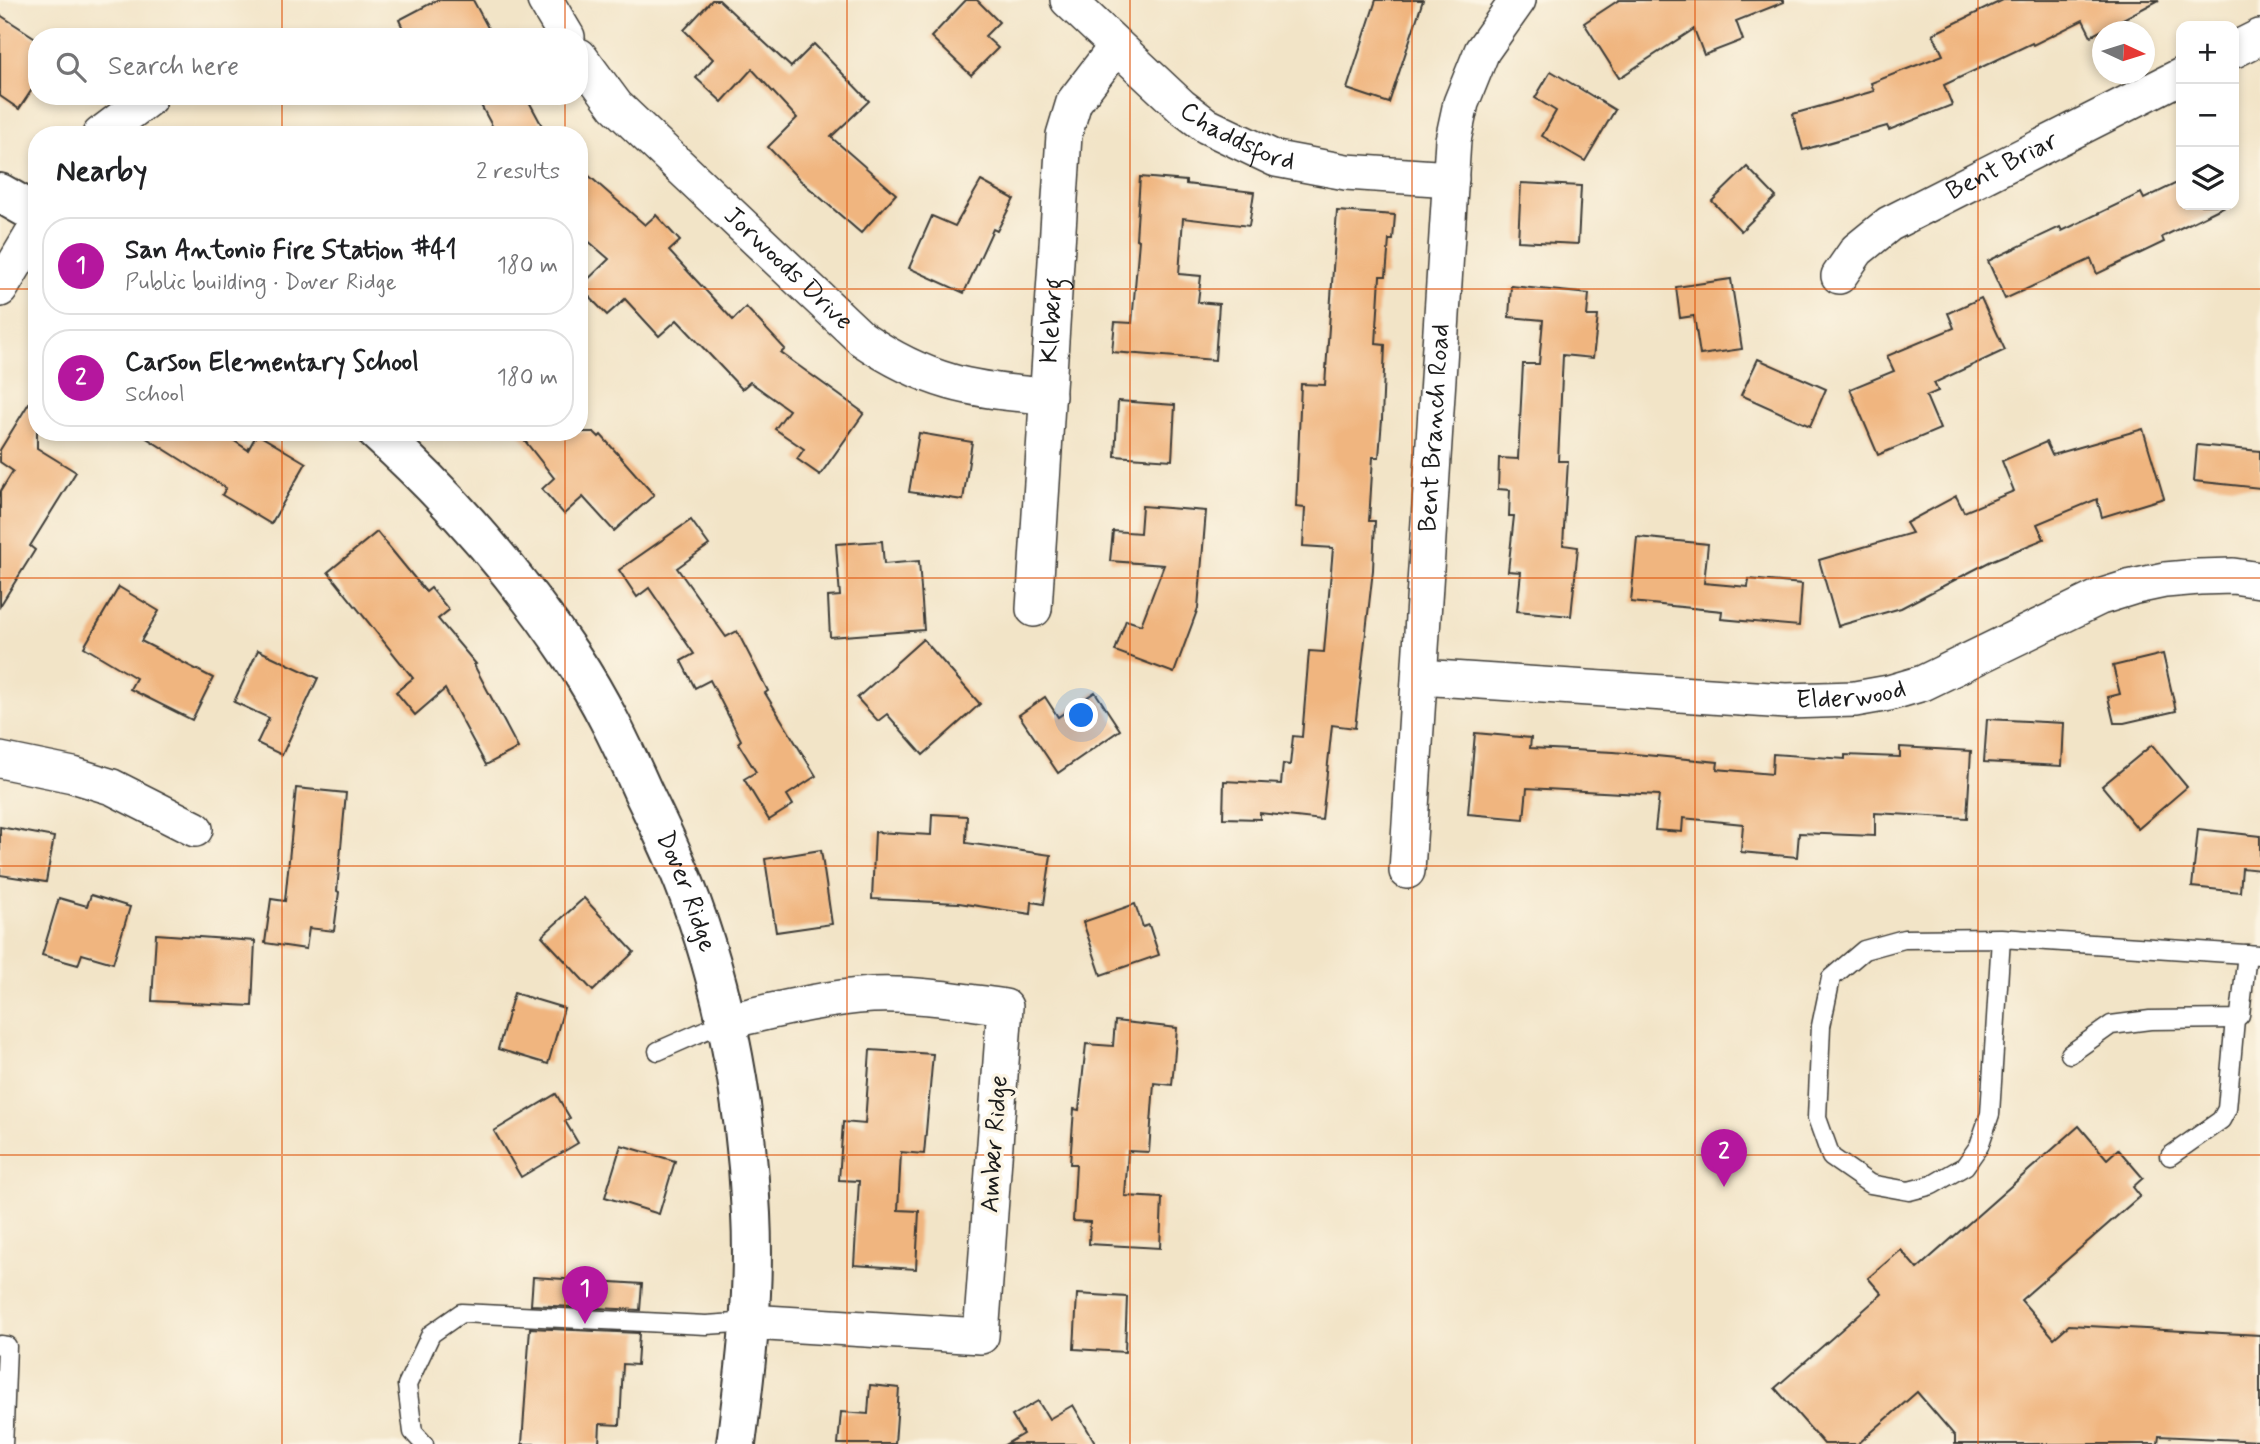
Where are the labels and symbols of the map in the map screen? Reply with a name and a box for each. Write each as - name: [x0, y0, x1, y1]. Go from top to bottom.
- north arrow: [2092, 21, 2155, 84]
- street label: Chaddsford: [1172, 94, 1297, 179]
- street label: Bent Briar: [1941, 124, 2065, 209]
- street label: Jorwoods Drive: [716, 199, 860, 338]
- street label: Kleberg: [1033, 277, 1075, 364]
- street label: Bent Branch Road: [1411, 323, 1458, 533]
- street label: Elderwood: [1796, 672, 1910, 718]
- your location: [1064, 698, 1098, 732]
- street label: Dover Ridge: [647, 826, 724, 956]
- street label: Amber Ridge: [973, 1074, 1017, 1214]
- pin: 2: [1701, 1129, 1747, 1187]
- pin: 1: [562, 1266, 608, 1324]

